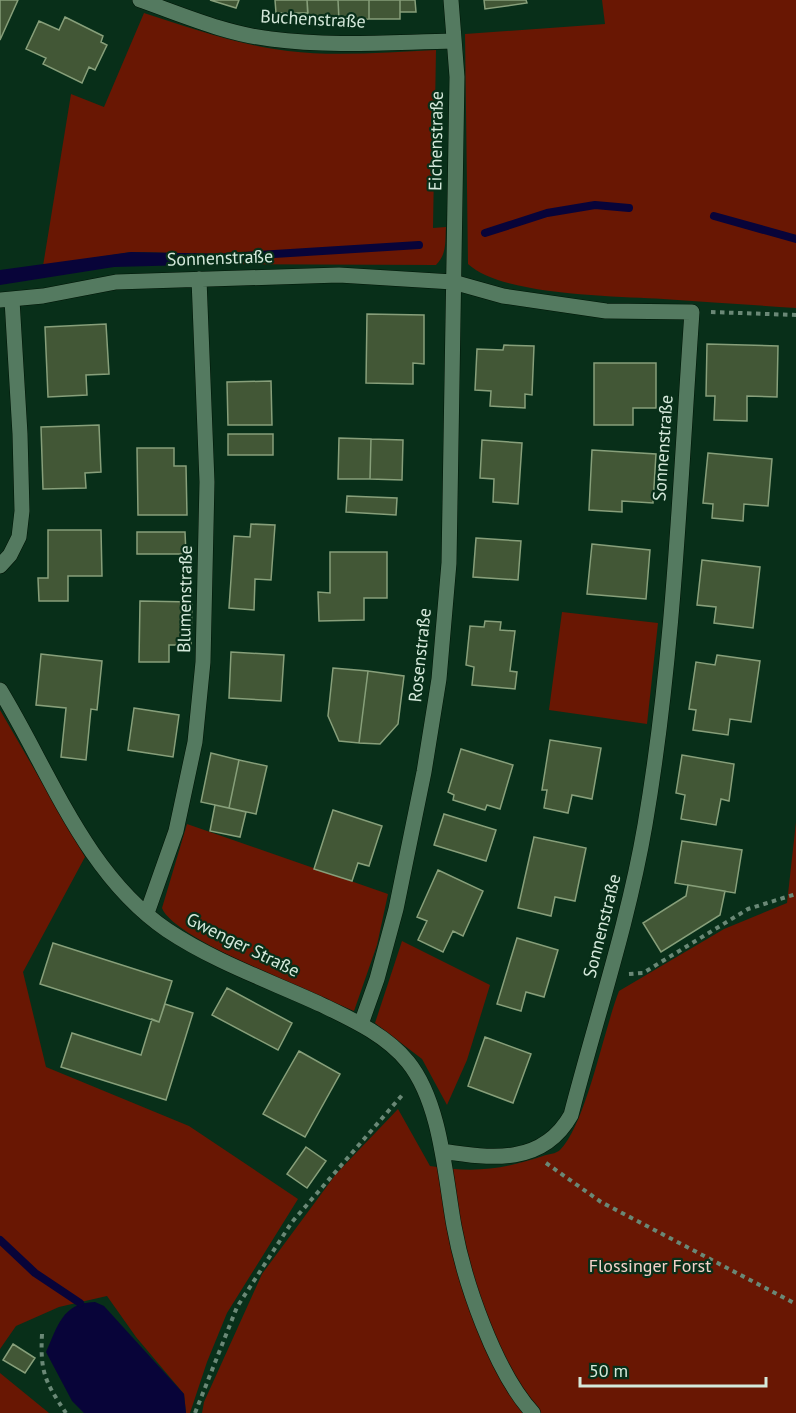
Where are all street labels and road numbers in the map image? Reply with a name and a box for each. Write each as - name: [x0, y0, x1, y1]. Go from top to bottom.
- street label: Buchenstraße: [260, 4, 366, 33]
- street label: Eichenstraße: [423, 91, 448, 191]
- street label: Sonnenstraße: [166, 244, 274, 271]
- street label: Sonnenstraße: [647, 394, 678, 502]
- street label: Blumenstraße: [172, 545, 197, 653]
- street label: Rosenstraße: [403, 607, 436, 703]
- street label: Sonnenstraße: [577, 871, 626, 980]
- street label: Gwenger Straße: [183, 907, 304, 982]

